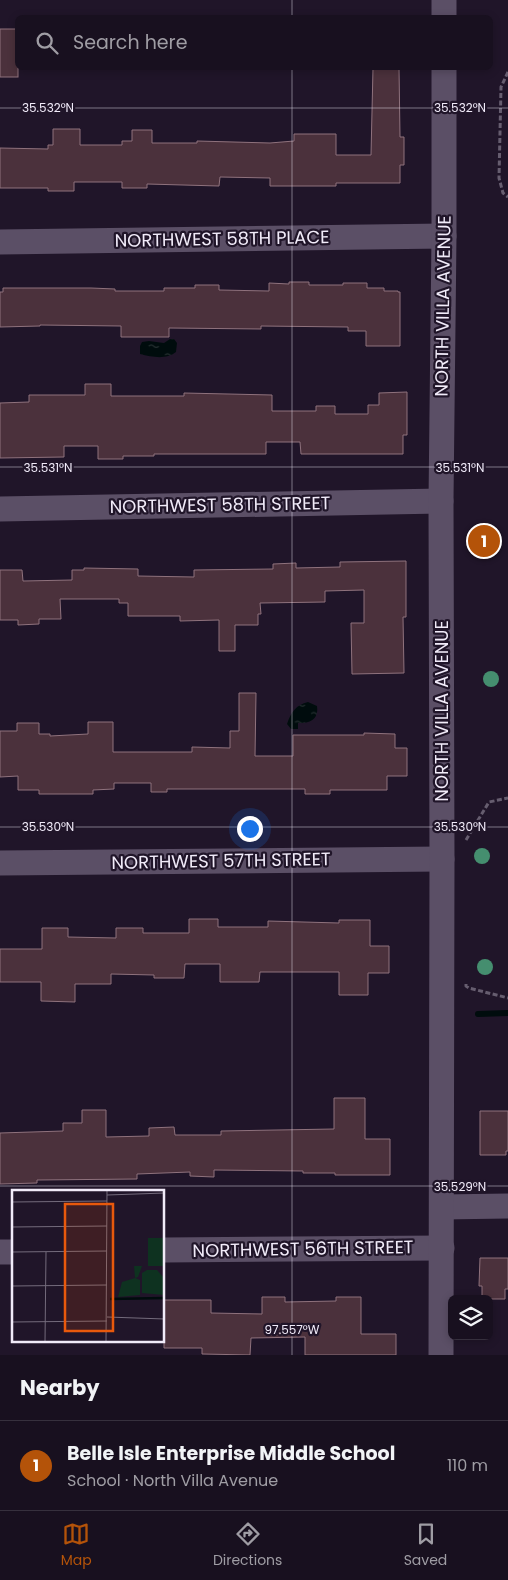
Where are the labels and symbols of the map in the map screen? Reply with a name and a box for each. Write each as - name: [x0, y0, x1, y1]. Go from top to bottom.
- text: 35.532°N: [22, 99, 74, 116]
- text: 35.532°N: [434, 99, 486, 116]
- street label: NORTH VILLA AVENUE: [428, 215, 457, 397]
- street label: NORTHWEST 58TH PLACE: [114, 224, 330, 253]
- text: 35.531°N: [24, 459, 72, 476]
- text: 35.531°N: [436, 459, 484, 476]
- street label: NORTHWEST 58TH STREET: [109, 490, 331, 519]
- pin: 1: [468, 522, 500, 560]
- street label: NORTH VILLA AVENUE: [429, 620, 454, 802]
- your location: [237, 816, 263, 842]
- text: 35.530°N: [22, 818, 74, 835]
- text: 35.530°N: [434, 818, 486, 835]
- street label: NORTHWEST 57TH STREET: [111, 846, 331, 875]
- text: 35.529°N: [434, 1178, 486, 1195]
- inset map: [12, 1190, 165, 1342]
- street label: NORTHWEST 56TH STREET: [192, 1234, 414, 1263]
- text: 97.557°W: [265, 1321, 320, 1338]

